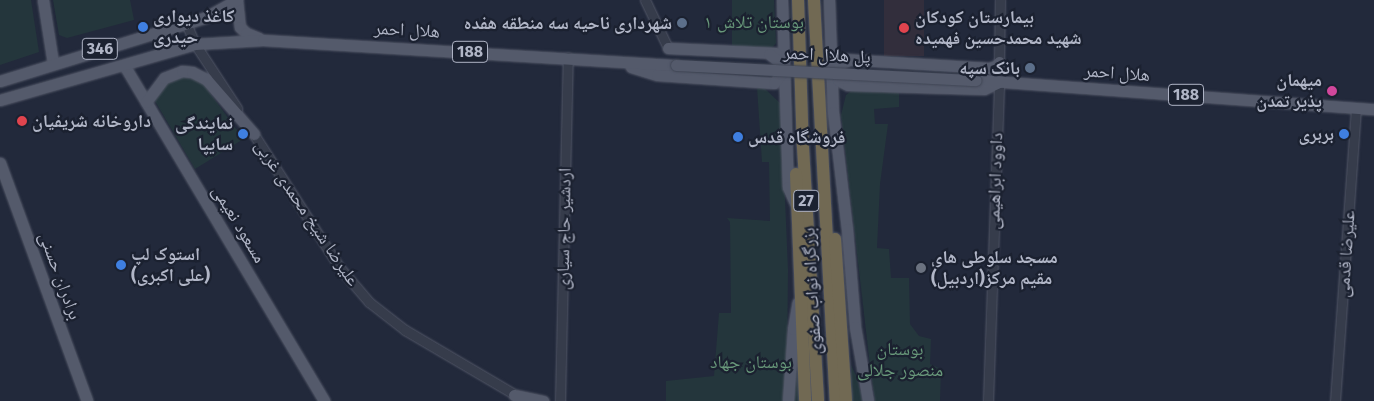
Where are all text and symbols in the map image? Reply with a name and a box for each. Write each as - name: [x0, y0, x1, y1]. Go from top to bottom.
- place label: کاغذ دیواری حیدری: [153, 6, 235, 48]
- place label: بیمارستان کودکان شهید محمدحسین فهمیده: [915, 7, 1082, 50]
- park label: بوستان تلاش ۱: [704, 11, 804, 33]
- place label: شهرداری ناحیه سه منطقه هفده: [464, 12, 672, 34]
- street label: هلال احمر: [373, 17, 441, 43]
- marker: شهرداری ناحیه سه منطقه هفده: [676, 17, 688, 29]
- marker: کاغذ دیواری حیدری: [137, 21, 149, 33]
- marker: بیمارستان کودکان شهید محمدحسین فهمیده: [897, 21, 911, 35]
- road number: 346: [81, 36, 119, 62]
- road number: 188: [451, 38, 489, 66]
- street label: پل هلال احمر: [783, 42, 871, 68]
- place label: بانک سپه: [959, 57, 1020, 79]
- street label: هلال احمر: [1083, 60, 1151, 86]
- marker: بانک سپه: [1024, 62, 1036, 74]
- place label: میهمان پذیر تمدن: [1256, 70, 1322, 112]
- road number: 188: [1167, 82, 1205, 108]
- marker: میهمان پذیر تمدن: [1326, 85, 1338, 97]
- place label: داروخانه شریفیان: [32, 110, 151, 132]
- place label: نمایندگی سایپا: [175, 113, 233, 156]
- marker: داروخانه شریفیان: [16, 115, 28, 127]
- place label: بربری: [1298, 123, 1334, 145]
- place label: فروشگاه قدس: [748, 126, 845, 148]
- marker: نمایندگی سایپا: [237, 128, 249, 140]
- marker: بربری: [1338, 128, 1350, 140]
- marker: فروشگاه قدس: [732, 131, 744, 143]
- street label: داوود ابراهیمی: [983, 132, 1007, 230]
- street label: علیرضا شیخ محمدی غربی: [250, 136, 364, 290]
- street label: اردشیر حاج سیاری: [552, 168, 576, 290]
- street label: مسعود نعیمی: [207, 181, 271, 267]
- road number: 27: [792, 188, 820, 215]
- street label: علیرضا قدمی: [1332, 210, 1360, 298]
- street label: بزرگراه نواب صفوی: [798, 227, 826, 355]
- street label: برادران حسنی: [34, 229, 86, 323]
- place label: استوک لپ (علی اکبری): [131, 244, 210, 286]
- place label: مسجد سلوطی های مقیم مرکز(اردبیل): [931, 247, 1058, 290]
- marker: استوک لپ (علی اکبری): [115, 259, 127, 271]
- marker: مسجد سلوطی های مقیم مرکز(اردبیل): [915, 262, 927, 274]
- park label: بوستان منصور جلالی: [857, 339, 943, 382]
- park label: بوستان جهاد: [710, 351, 792, 373]

